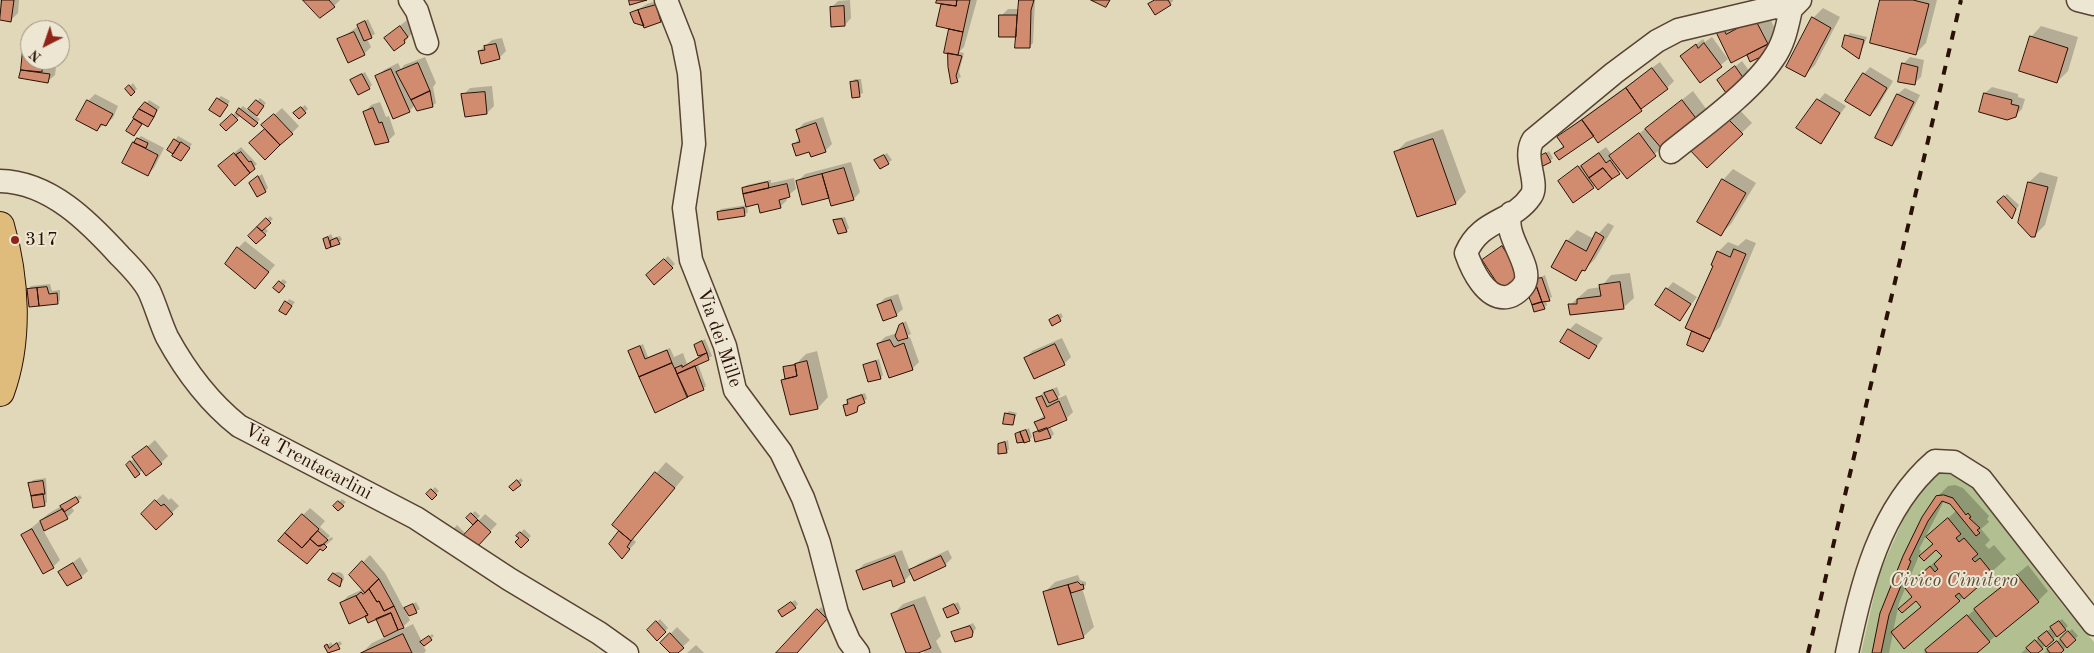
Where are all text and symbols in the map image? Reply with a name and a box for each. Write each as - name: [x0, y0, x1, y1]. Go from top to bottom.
- north arrow: [20, 20, 70, 70]
- text: N: [27, 47, 44, 64]
- place label: 317: [25, 229, 58, 251]
- marker: 317: [9, 234, 21, 246]
- street label: Via dei Mille: [691, 286, 747, 390]
- street label: Via Trentacarlini: [240, 419, 376, 505]
- park label: Civico Cimitero: [1890, 570, 2018, 592]

